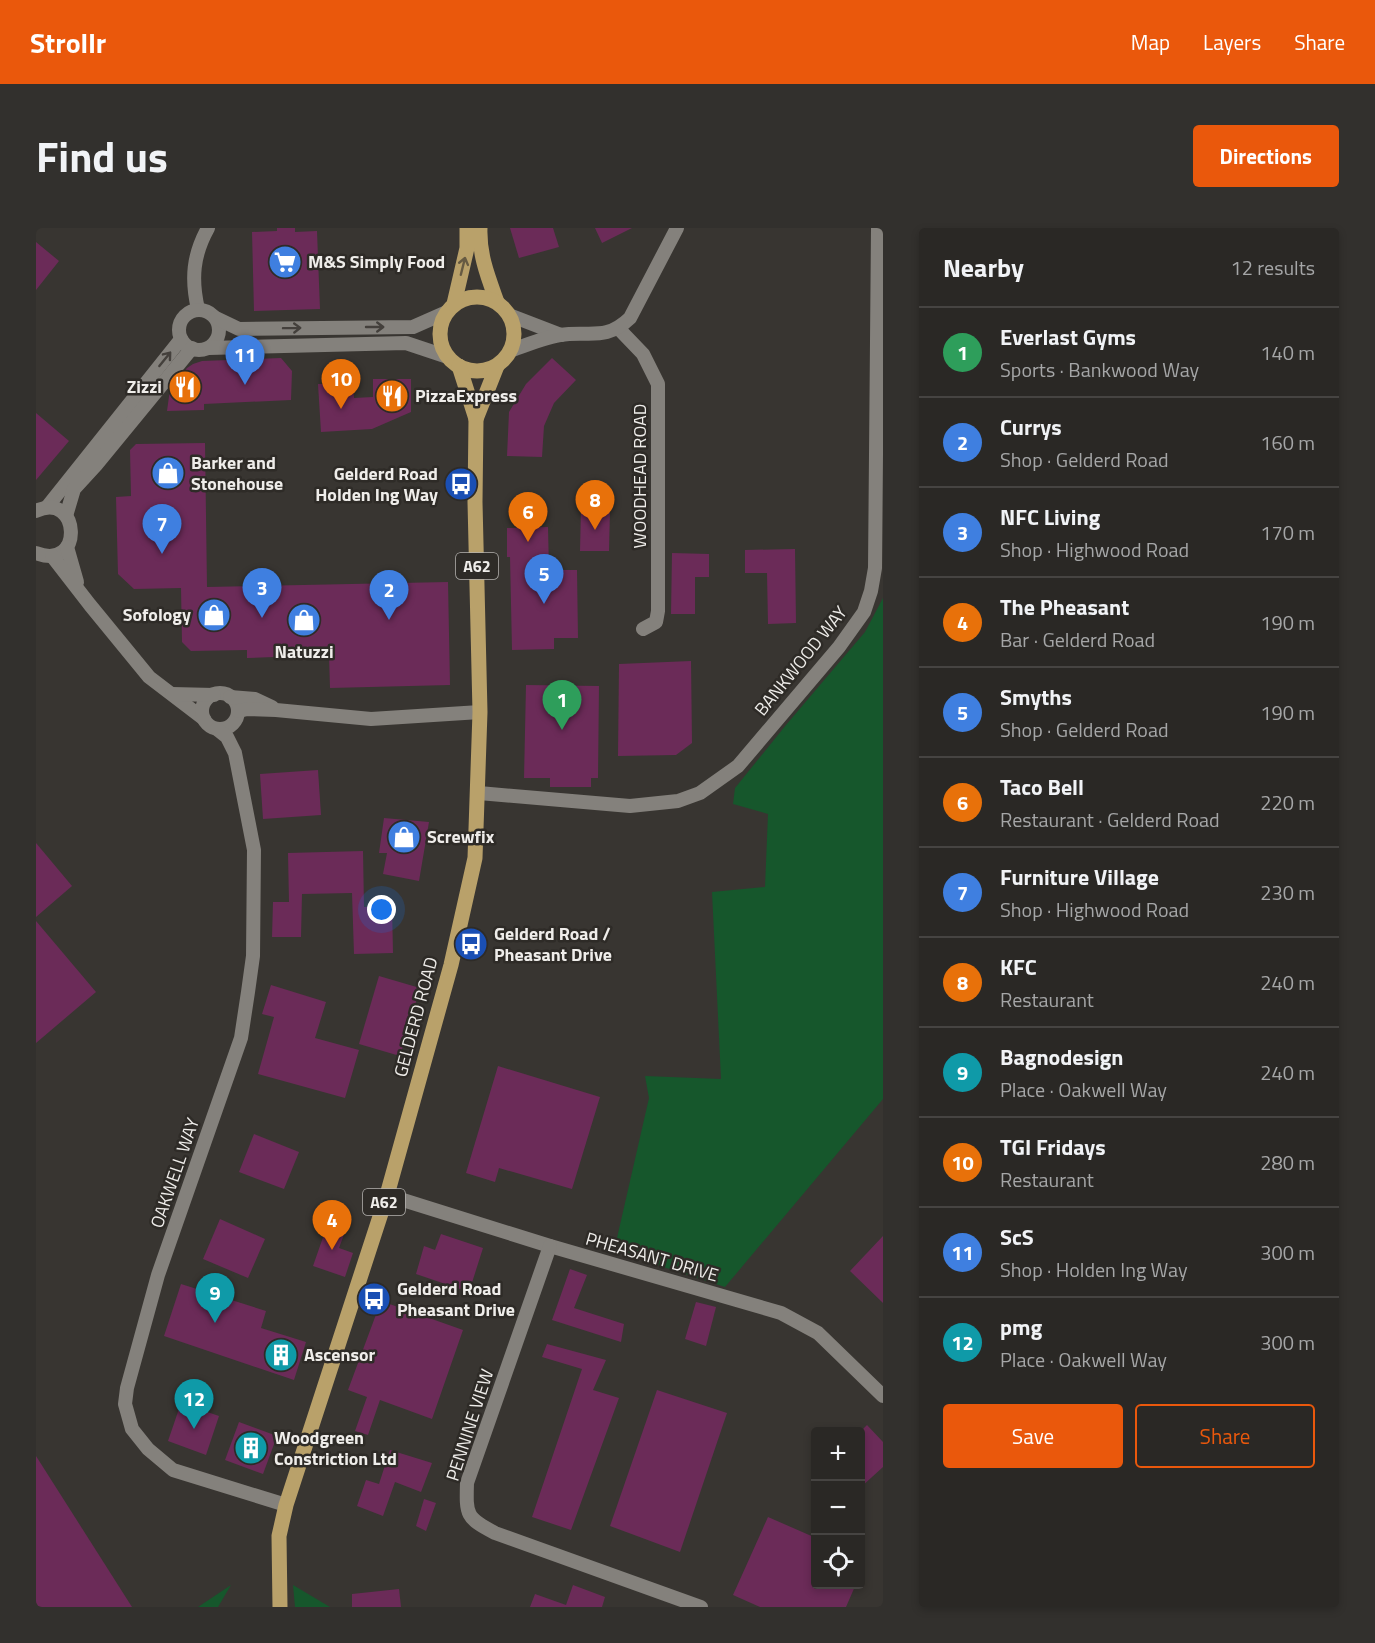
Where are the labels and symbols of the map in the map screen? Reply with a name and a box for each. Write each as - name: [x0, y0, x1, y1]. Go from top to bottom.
- supermarket icon: M&S Simply Food: [267, 244, 303, 280]
- place label: M&S Simply Food: [308, 248, 445, 275]
- one-way arrow: [458, 257, 470, 276]
- one-way arrow: [365, 321, 385, 333]
- one-way arrow: [282, 323, 302, 334]
- pin: 11: [226, 336, 264, 385]
- one-way arrow: [159, 352, 172, 368]
- pin: 10: [322, 360, 360, 409]
- restaurant icon: Zizzi: [167, 369, 203, 405]
- place label: Zizzi: [127, 373, 162, 400]
- restaurant icon: PizzaExpress: [374, 378, 410, 414]
- place label: PizzaExpress: [415, 382, 517, 409]
- street label: WOODHEAD ROAD: [626, 404, 653, 548]
- place label: Barker and Stonehouse: [191, 449, 283, 497]
- shop icon: Barker and Stonehouse: [150, 455, 186, 491]
- place label: Gelderd Road Holden Ing Way: [315, 460, 438, 508]
- bus stop icon: Gelderd Road Holden Ing Way: [443, 466, 479, 502]
- pin: 8: [576, 480, 614, 530]
- pin: 6: [508, 492, 548, 542]
- pin: 7: [142, 504, 182, 554]
- road number: A62: [456, 553, 498, 579]
- pin: 5: [524, 554, 564, 604]
- pin: 3: [242, 568, 282, 618]
- pin: 2: [370, 570, 408, 620]
- shop icon: Sofology: [196, 597, 232, 633]
- street label: BANKWOOD WAY: [748, 600, 854, 721]
- place label: Sofology: [123, 601, 191, 628]
- shop icon: Natuzzi: [286, 602, 322, 638]
- place label: Natuzzi: [274, 638, 334, 665]
- pin: 1: [542, 680, 582, 730]
- shop icon: Screwfix: [386, 819, 422, 855]
- place label: Screwfix: [427, 823, 495, 850]
- your location: [367, 895, 396, 924]
- place label: Gelderd Road / Pheasant Drive: [494, 920, 612, 968]
- bus stop icon: Gelderd Road / Pheasant Drive: [453, 926, 489, 962]
- street label: GELDERD ROAD: [387, 954, 444, 1080]
- street label: OAKWELL WAY: [143, 1114, 206, 1232]
- road number: A62: [363, 1189, 405, 1215]
- pin: 4: [312, 1200, 352, 1250]
- street label: PHEASANT DRIVE: [583, 1225, 722, 1288]
- pin: 9: [196, 1274, 234, 1323]
- place label: Gelderd Road Pheasant Drive: [397, 1275, 515, 1323]
- bus stop icon: Gelderd Road Pheasant Drive: [356, 1281, 392, 1317]
- building icon: Ascensor: [263, 1337, 299, 1373]
- place label: Ascensor: [304, 1341, 375, 1368]
- street label: PENNINE VIEW: [439, 1365, 500, 1484]
- pin: 12: [174, 1380, 214, 1429]
- place label: Woodgreen Constriction Ltd: [274, 1424, 397, 1472]
- building icon: Woodgreen Constriction Ltd: [233, 1430, 269, 1466]

